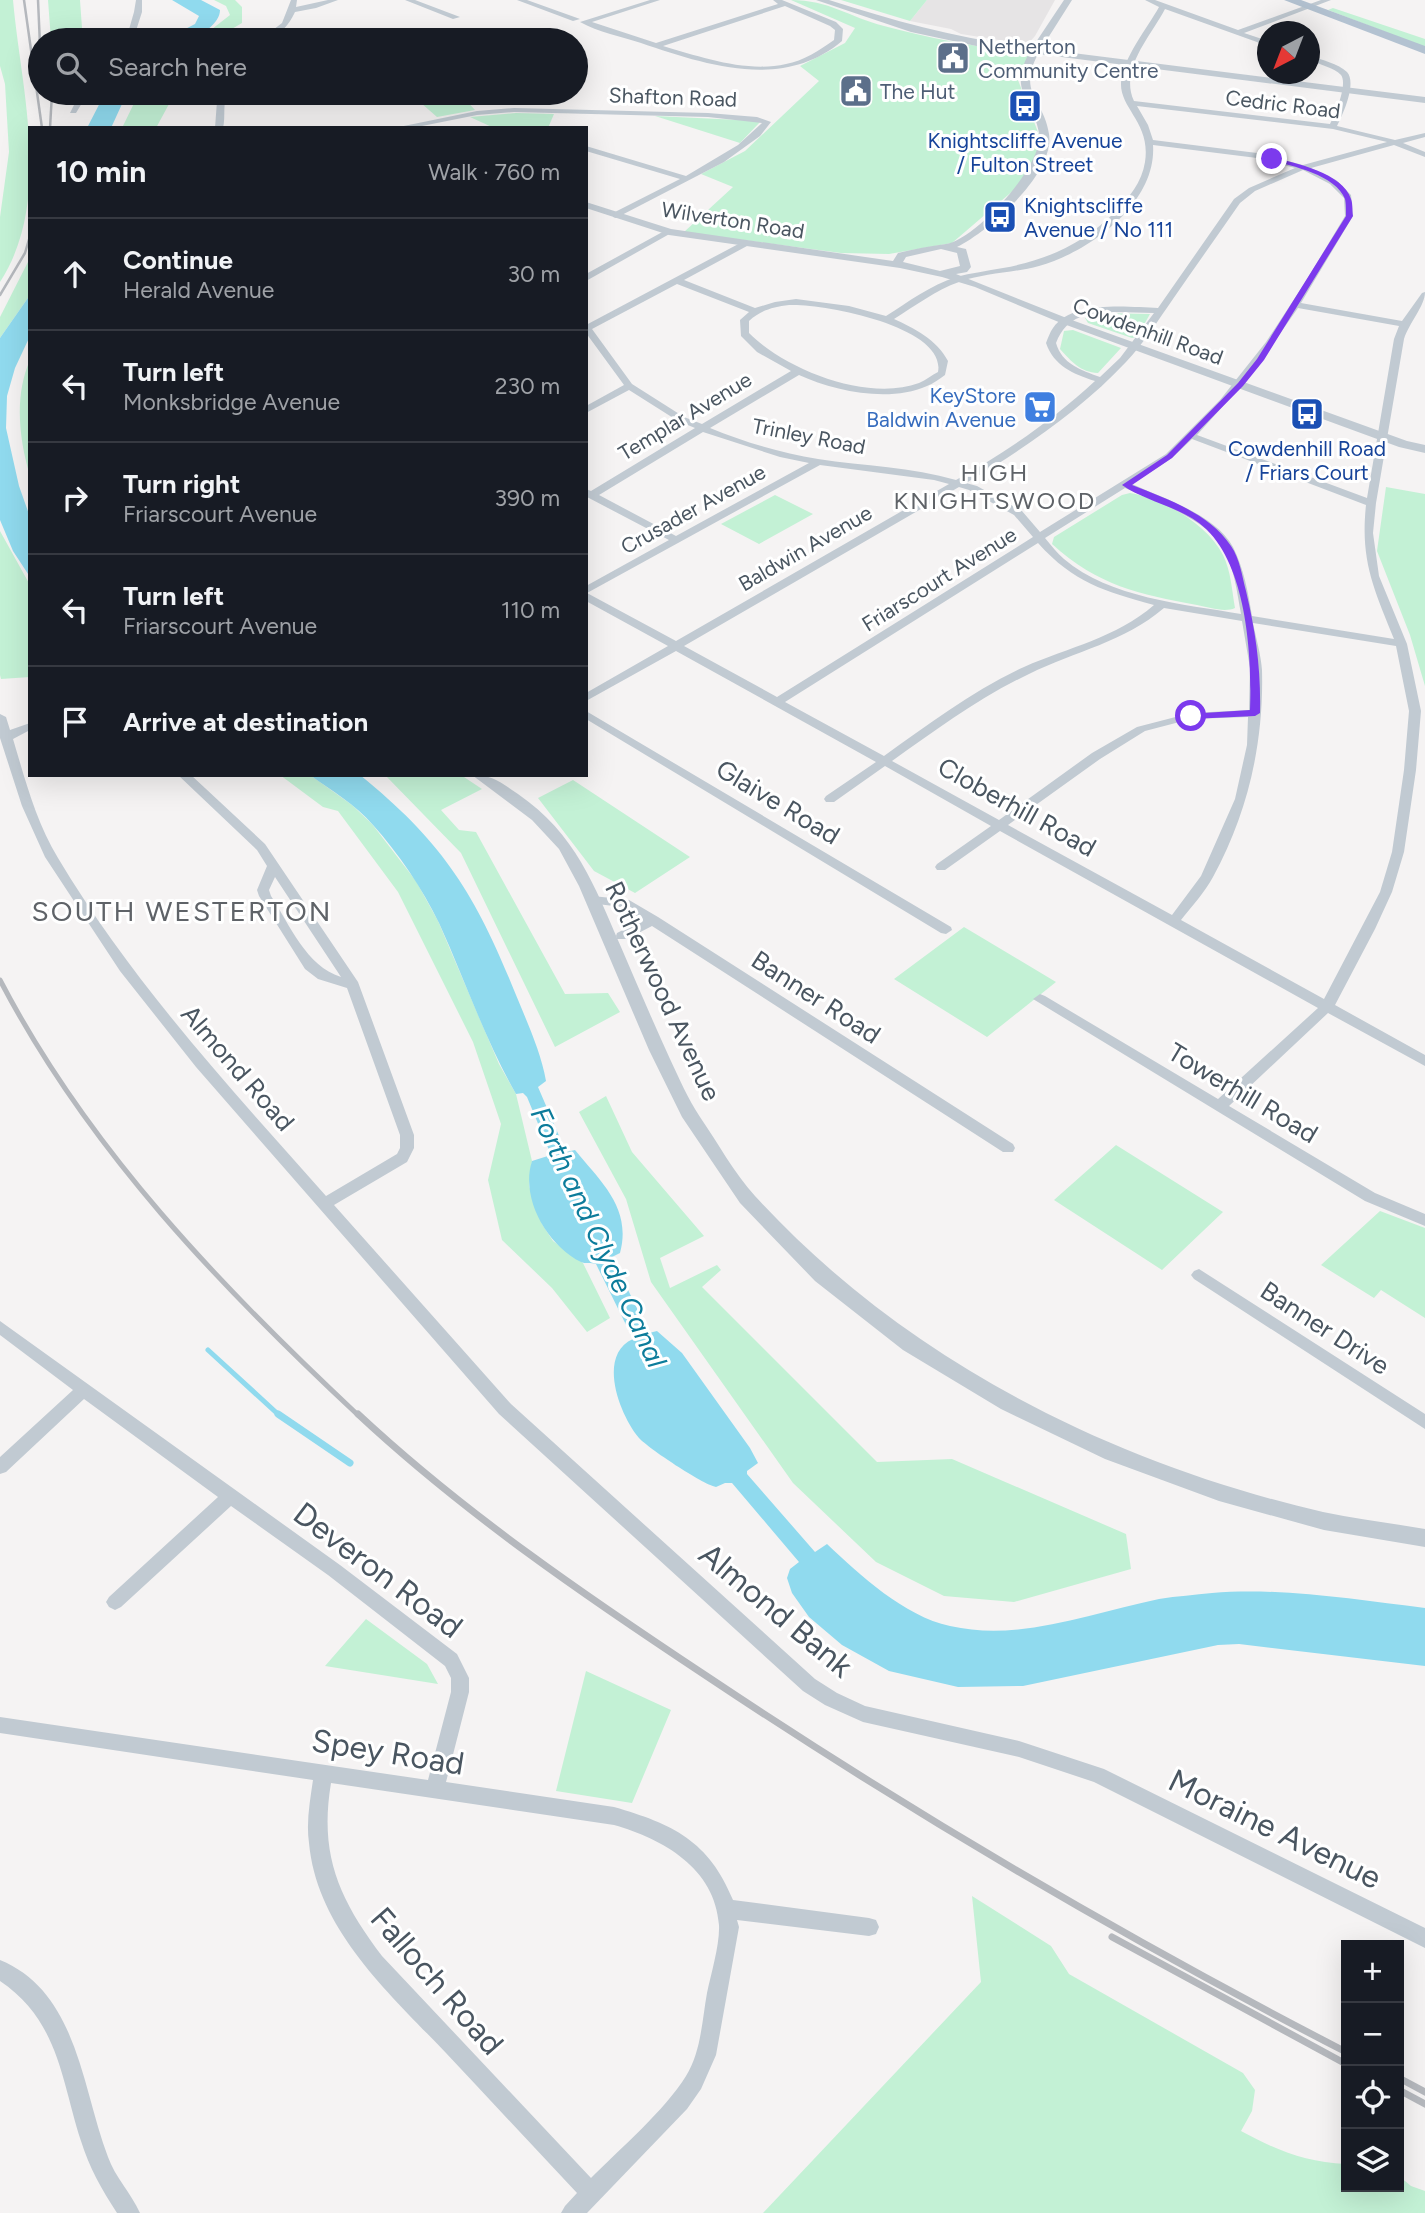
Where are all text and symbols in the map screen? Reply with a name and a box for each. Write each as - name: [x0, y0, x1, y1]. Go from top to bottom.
- north arrow: [1257, 21, 1320, 84]
- search box: [28, 28, 588, 105]
- place label: Netherton Community Centre: [978, 34, 1158, 83]
- public building icon: Netherton Community Centre: [934, 39, 972, 77]
- icon: search: [52, 48, 90, 86]
- text: Search here: [108, 51, 247, 83]
- public building icon: The Hut: [837, 72, 875, 110]
- place label: The Hut: [880, 79, 955, 104]
- street label: Shafton Road: [608, 82, 738, 112]
- street label: Cedric Road: [1224, 85, 1342, 123]
- bus stop icon: Knightscliffe Avenue / Fulton Street: [1006, 87, 1044, 125]
- place label: Knightscliffe Avenue / Fulton Street: [927, 128, 1123, 177]
- route end: [1256, 143, 1287, 174]
- text: 10 min: [56, 153, 146, 190]
- text: Walk · 760 m: [428, 158, 560, 186]
- place label: Knightscliffe Avenue / No 111: [1024, 193, 1173, 242]
- street label: Wilverton Road: [660, 196, 806, 244]
- bus stop icon: Knightscliffe Avenue / No 111: [981, 198, 1019, 236]
- text: Continue: [123, 244, 233, 276]
- icon: ahead: [56, 255, 94, 293]
- text: 30 m: [507, 260, 560, 288]
- text: Herald Avenue: [123, 276, 274, 304]
- street label: Cowdenhill Road: [1069, 292, 1227, 370]
- text: Turn left: [123, 356, 224, 388]
- street label: Templar Avenue: [614, 366, 756, 466]
- icon: left: [56, 367, 94, 405]
- text: 230 m: [495, 372, 560, 400]
- place label: KeyStore Baldwin Avenue: [866, 383, 1016, 432]
- text: Monksbridge Avenue: [123, 388, 340, 416]
- supermarket icon: KeyStore Baldwin Avenue: [1021, 388, 1059, 426]
- bus stop icon: Cowdenhill Road / Friars Court: [1288, 395, 1326, 433]
- street label: Trinley Road: [750, 413, 868, 459]
- place label: Cowdenhill Road / Friars Court: [1228, 436, 1386, 485]
- district label: HIGH KNIGHTSWOOD: [894, 458, 1096, 515]
- street label: Crusader Avenue: [616, 459, 770, 559]
- text: Turn right: [123, 468, 240, 500]
- icon: right: [56, 479, 94, 517]
- text: 390 m: [494, 484, 560, 512]
- text: Friarscourt Avenue: [123, 500, 317, 528]
- street label: Baldwin Avenue: [734, 500, 876, 596]
- street label: Friarscourt Avenue: [857, 521, 1021, 637]
- text: Turn left: [123, 580, 224, 612]
- icon: left: [56, 591, 94, 629]
- text: 110 m: [501, 596, 560, 624]
- text: Friarscourt Avenue: [123, 612, 317, 640]
- route start: [1175, 700, 1206, 731]
- icon: arrive: [56, 703, 94, 741]
- text: Arrive at destination: [123, 706, 368, 738]
- street label: Cloberhill Road: [932, 750, 1102, 864]
- street label: Glaive Road: [710, 753, 846, 851]
- street label: Rotherwood Avenue: [598, 876, 728, 1106]
- district label: SOUTH WESTERTON: [32, 894, 332, 928]
- street label: Banner Road: [745, 943, 887, 1051]
- street label: Almond Road: [175, 998, 301, 1138]
- street label: Towerhill Road: [1162, 1036, 1324, 1150]
- water label: Forth and Clyde Canal: [524, 1101, 675, 1374]
- street label: Banner Drive: [1254, 1274, 1396, 1382]
- street label: Deveron Road: [286, 1494, 470, 1646]
- street label: Almond Bank: [692, 1535, 861, 1685]
- street label: Spey Road: [309, 1721, 467, 1783]
- street label: Moraine Avenue: [1163, 1761, 1387, 1897]
- street label: Falloch Road: [363, 1900, 511, 2062]
- map controls: [1341, 1940, 1404, 2192]
- button: +: [1341, 1940, 1404, 2003]
- button: −: [1341, 2003, 1404, 2066]
- button: locate: [1341, 2066, 1404, 2129]
- button: layers: [1341, 2129, 1404, 2192]

